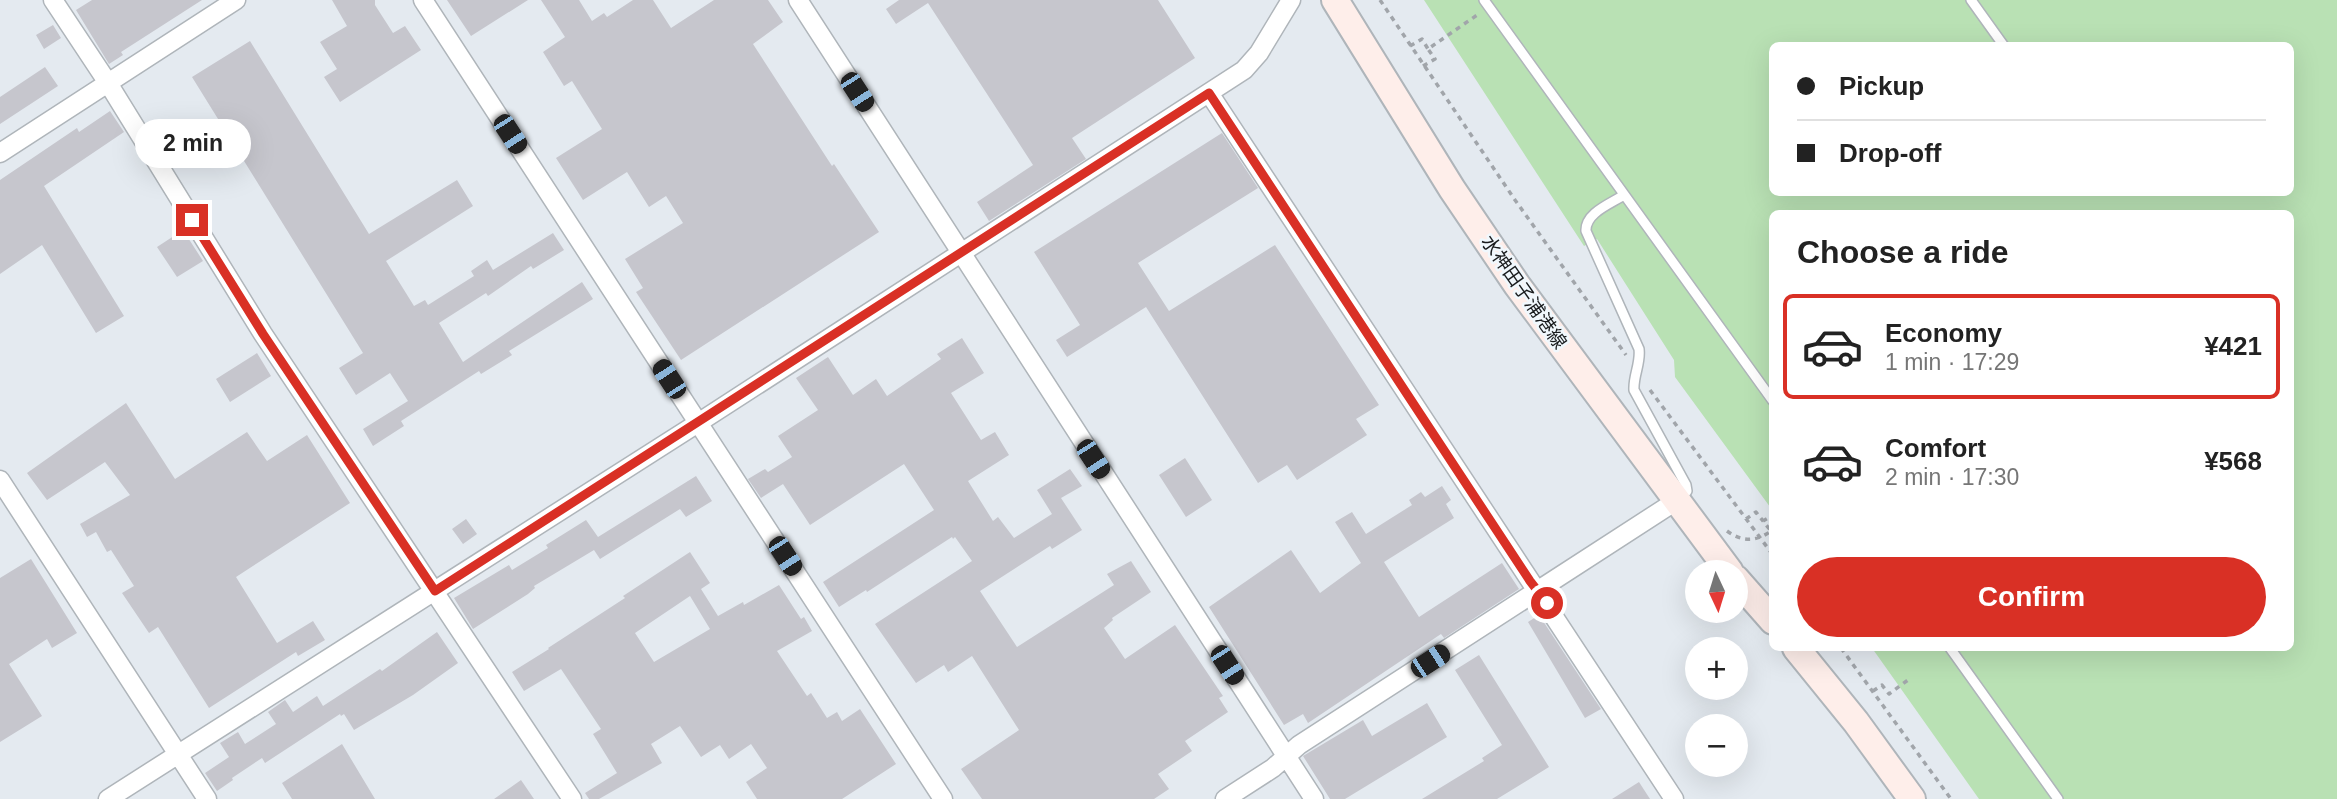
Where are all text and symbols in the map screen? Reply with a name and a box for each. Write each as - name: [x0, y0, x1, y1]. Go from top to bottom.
- car: [837, 69, 878, 115]
- text: Pickup: [1839, 71, 1924, 101]
- car: [490, 111, 531, 157]
- callout: 2 min: [134, 118, 250, 168]
- text: 2 min: [163, 130, 223, 156]
- text: Drop-off: [1839, 138, 1942, 168]
- route end: [176, 204, 208, 236]
- street label: 水神田子浦港線: [1477, 231, 1571, 353]
- text: Choose a ride: [1797, 234, 2009, 270]
- icon: car: [1801, 315, 1864, 378]
- text: Economy: [1885, 318, 2002, 348]
- text: ¥421: [2204, 331, 2262, 361]
- text: 1 min · 17:29: [1885, 349, 2019, 375]
- car: [649, 356, 690, 402]
- icon: car: [1801, 430, 1864, 493]
- text: Comfort: [1885, 433, 1986, 463]
- car: [1073, 436, 1114, 482]
- text: ¥568: [2204, 446, 2262, 476]
- text: 2 min · 17:30: [1885, 464, 2019, 490]
- car: [765, 533, 806, 579]
- button: Confirm: [1797, 557, 2266, 637]
- north arrow: [1685, 560, 1748, 623]
- map controls: [1685, 560, 1748, 777]
- route start: [1531, 587, 1563, 619]
- button: +: [1685, 637, 1748, 700]
- car: [1407, 641, 1454, 681]
- car: [1207, 642, 1248, 688]
- button: −: [1685, 714, 1748, 777]

